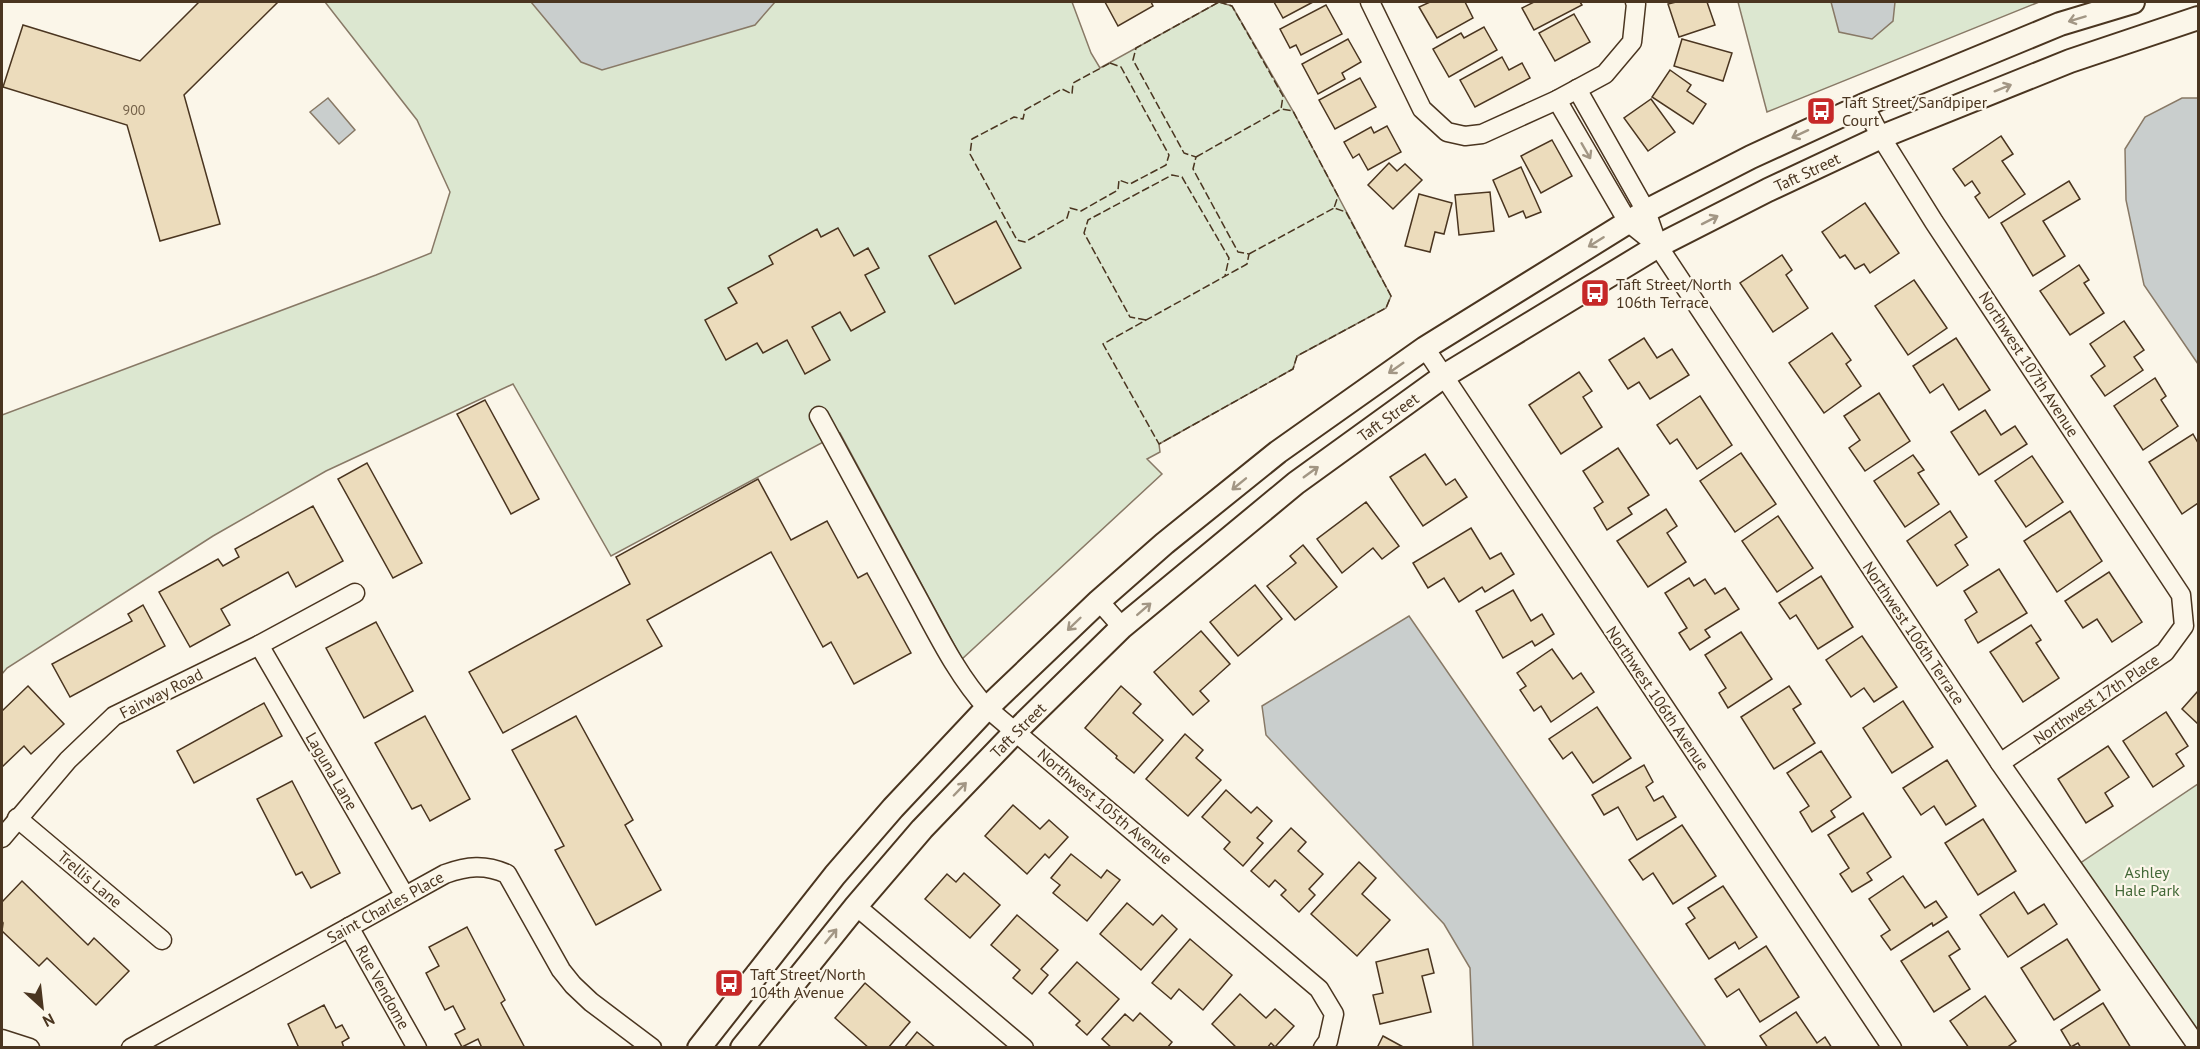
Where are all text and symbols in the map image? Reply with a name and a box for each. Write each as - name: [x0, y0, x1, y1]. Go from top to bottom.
- one-way arrow: [2068, 14, 2087, 25]
- one-way arrow: [1993, 82, 2011, 93]
- place label: Taft Street/Sandpiper Court: [1842, 92, 1988, 130]
- bus stop icon: Taft Street/Sandpiper Court: [1805, 95, 1837, 127]
- house number: 900: [123, 101, 146, 119]
- one-way arrow: [1792, 129, 1810, 141]
- one-way arrow: [1581, 142, 1593, 159]
- street label: Taft Street: [1771, 148, 1844, 196]
- one-way arrow: [1701, 213, 1719, 225]
- one-way arrow: [1588, 236, 1605, 248]
- place label: Taft Street/North 106th Terrace: [1616, 274, 1732, 312]
- bus stop icon: Taft Street/North 106th Terrace: [1579, 277, 1611, 309]
- street label: Northwest 107th Avenue: [1975, 288, 2083, 440]
- one-way arrow: [1388, 362, 1404, 375]
- street label: Taft Street: [1354, 388, 1423, 446]
- one-way arrow: [1302, 466, 1318, 478]
- one-way arrow: [1231, 477, 1247, 490]
- street label: Northwest 106th Terrace: [1859, 558, 1969, 708]
- one-way arrow: [1136, 602, 1151, 616]
- one-way arrow: [1067, 617, 1082, 632]
- street label: Northwest 106th Avenue: [1602, 622, 1714, 774]
- street label: Northwest 17th Place: [2029, 649, 2163, 749]
- street label: Fairway Road: [116, 664, 206, 722]
- street label: Taft Street: [986, 698, 1050, 762]
- street label: Laguna Lane: [302, 728, 362, 814]
- street label: Northwest 105th Avenue: [1034, 744, 1176, 868]
- one-way arrow: [952, 782, 967, 797]
- street label: Trellis Lane: [54, 846, 126, 912]
- park label: Ashley Hale Park: [2114, 862, 2180, 900]
- street label: Saint Charles Place: [323, 867, 447, 947]
- one-way arrow: [825, 928, 838, 944]
- street label: Rue Vendome: [352, 941, 414, 1033]
- place label: Taft Street/North 104th Avenue: [750, 964, 866, 1002]
- bus stop icon: Taft Street/North 104th Avenue: [713, 967, 745, 999]
- north arrow: [12, 977, 72, 1037]
- text: N: [40, 1009, 58, 1032]

